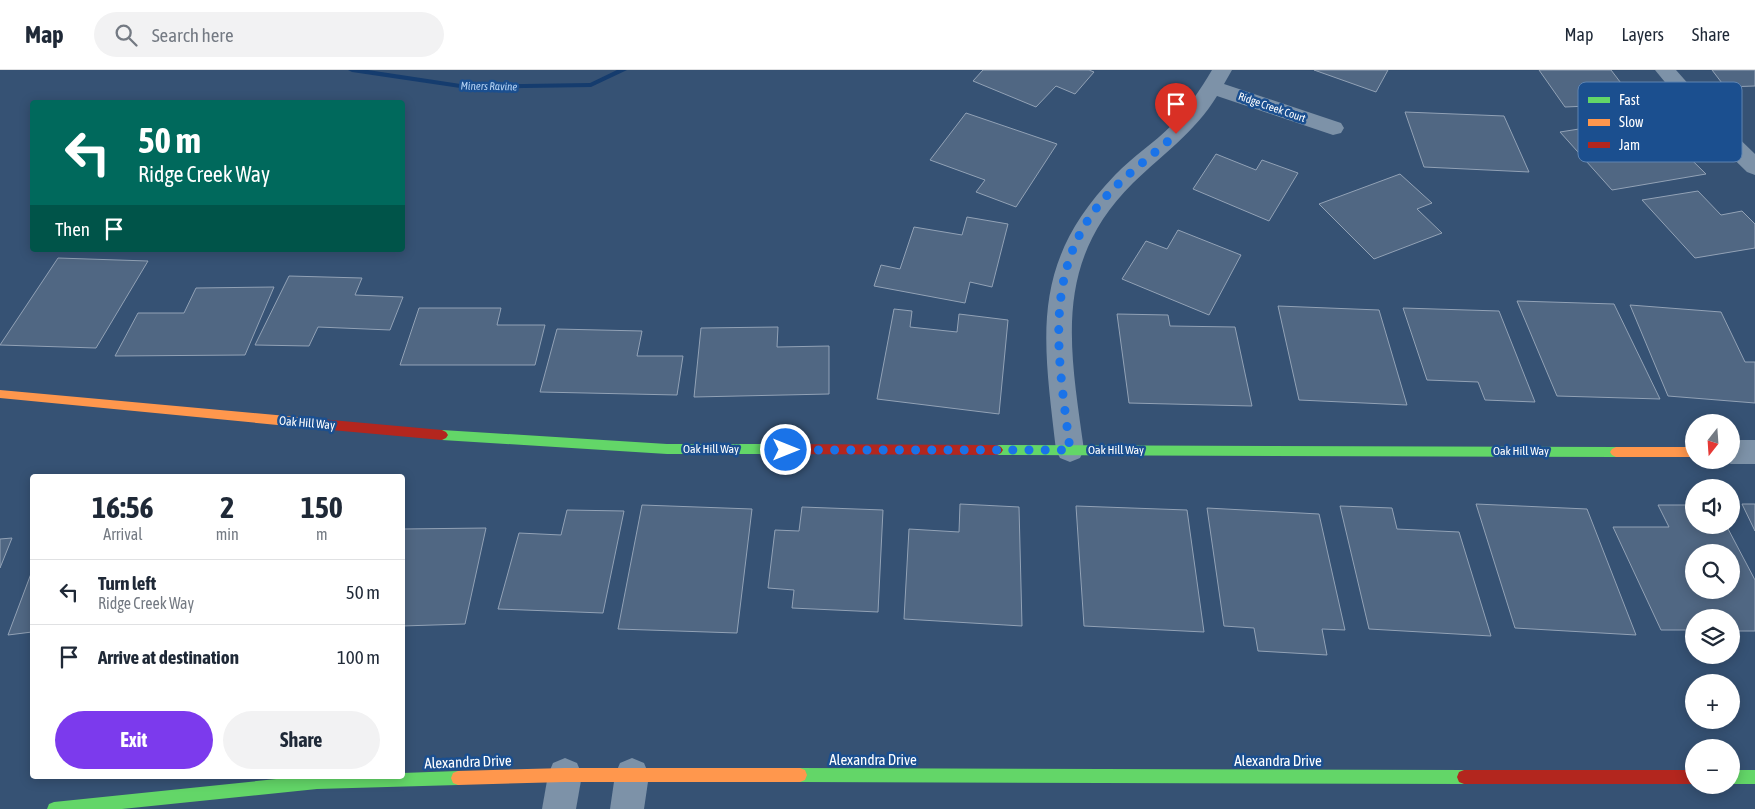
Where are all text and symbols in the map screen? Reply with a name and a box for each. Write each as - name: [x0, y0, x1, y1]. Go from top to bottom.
- search box: [94, 12, 444, 57]
- text: Map: [25, 21, 64, 48]
- icon: search: [112, 21, 140, 49]
- text: Search here: [152, 24, 234, 46]
- text: Map: [1564, 24, 1593, 45]
- text: Layers: [1621, 24, 1664, 45]
- text: Share: [1692, 24, 1730, 45]
- water label: Miners Ravine: [460, 80, 518, 92]
- legend: [1578, 82, 1742, 162]
- pin: [1155, 83, 1197, 134]
- icon: arrive: [1162, 90, 1190, 118]
- street label: Ridge Creek Court: [1237, 90, 1307, 124]
- text: Fast: [1619, 92, 1640, 108]
- text: Slow: [1619, 114, 1644, 130]
- icon: left: [55, 120, 120, 185]
- text: 50 m: [138, 120, 201, 160]
- text: Jam: [1619, 137, 1640, 153]
- text: Ridge Creek Way: [138, 161, 270, 187]
- icon: arrive: [100, 215, 128, 243]
- text: Then: [55, 218, 90, 240]
- street label: Oak Hill Way: [278, 414, 336, 432]
- north arrow: [1685, 414, 1740, 469]
- map controls: [1685, 414, 1740, 794]
- position arrow: [759, 423, 811, 475]
- street label: Oak Hill Way: [683, 442, 739, 456]
- street label: Oak Hill Way: [1088, 443, 1144, 457]
- street label: Oak Hill Way: [1493, 444, 1549, 458]
- button: sound: [1685, 479, 1740, 534]
- text: 16:56: [92, 490, 154, 524]
- text: 2: [220, 490, 234, 524]
- text: 150: [301, 490, 343, 524]
- text: Arrival: [103, 525, 142, 543]
- text: min: [216, 525, 239, 543]
- text: m: [316, 525, 328, 543]
- button: search: [1685, 544, 1740, 599]
- text: Turn left: [98, 572, 156, 594]
- icon: left: [55, 578, 83, 606]
- text: 50 m: [346, 581, 380, 603]
- text: Ridge Creek Way: [98, 594, 194, 612]
- button: layers: [1685, 609, 1740, 664]
- icon: arrive: [55, 643, 83, 671]
- text: Arrive at destination: [98, 646, 239, 668]
- text: 100 m: [337, 646, 380, 668]
- button: +: [1685, 674, 1740, 729]
- button: Exit: [55, 711, 213, 769]
- button: Share: [223, 711, 380, 769]
- button: −: [1685, 739, 1740, 794]
- street label: Alexandra Drive: [424, 751, 512, 772]
- street label: Alexandra Drive: [829, 751, 917, 768]
- street label: Alexandra Drive: [1234, 752, 1322, 769]

